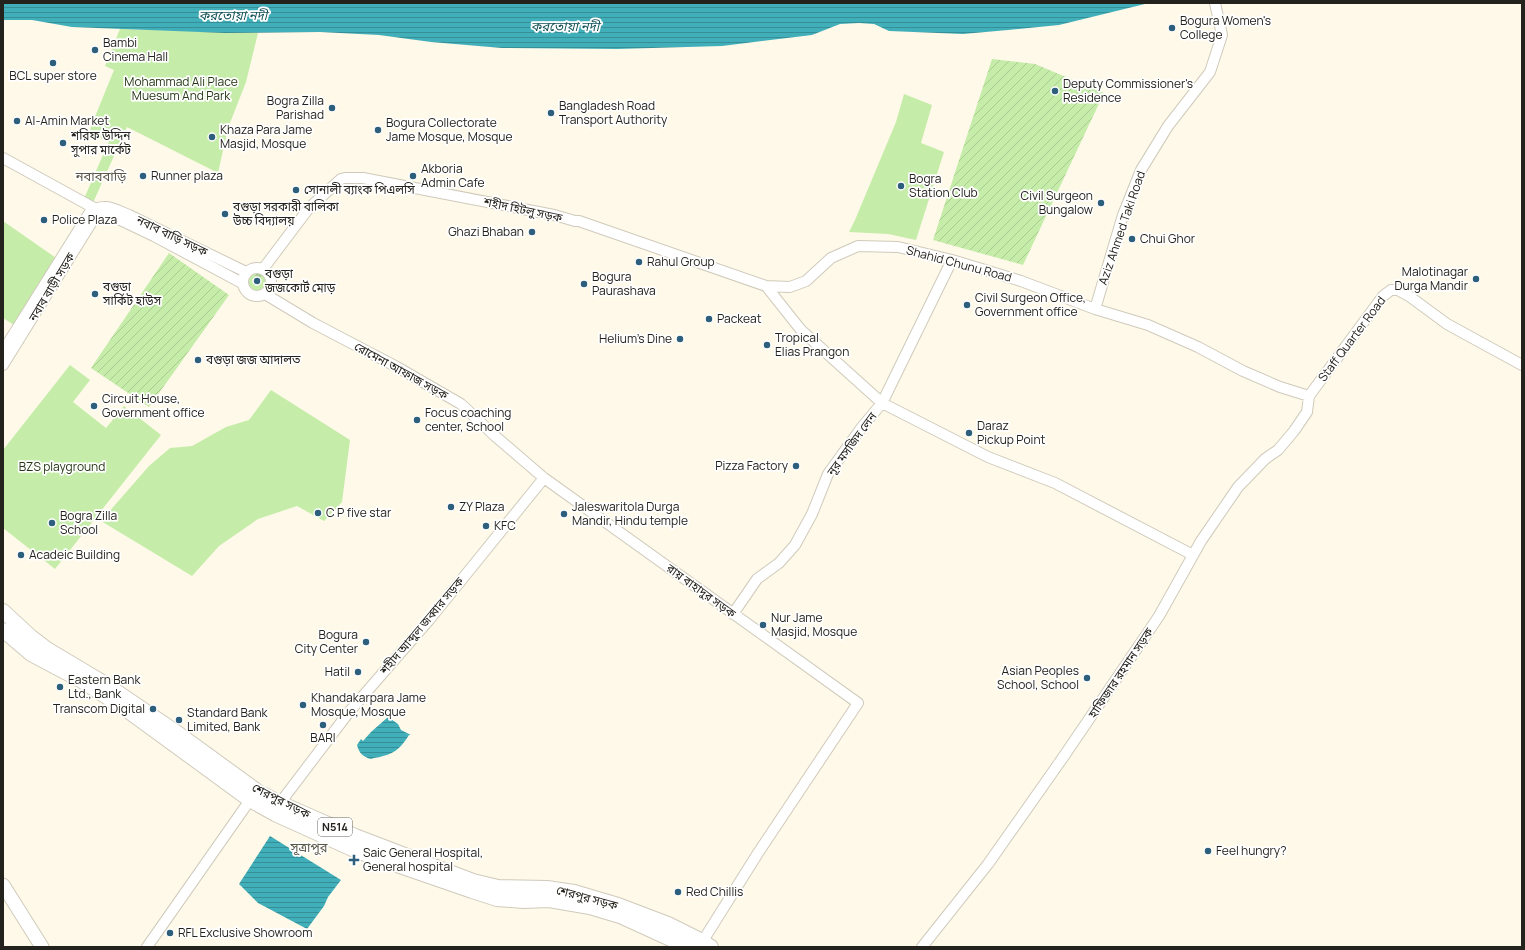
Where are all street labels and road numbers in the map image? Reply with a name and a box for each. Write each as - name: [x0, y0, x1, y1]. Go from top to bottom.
- street label: Aziz Ahmed Taki Road: [1094, 169, 1149, 287]
- street label: শহীদ হিটলু সড়ক: [481, 193, 564, 226]
- street label: নবাব বাড়ি সড়ক: [133, 211, 211, 260]
- street label: Shahid Chunu Road: [904, 241, 1014, 286]
- street label: নবাব বাড়ী সড়ক: [24, 249, 79, 325]
- street label: Staff Quarter Road: [1314, 293, 1389, 385]
- street label: রোমেনা আফাজ সড়ক: [351, 338, 451, 404]
- street label: নূর মসজিদ লেন: [822, 408, 881, 480]
- street label: রায় বাহাদুর সড়ক: [662, 559, 740, 622]
- street label: শহীদ আব্দুল জব্বার সড়ক: [375, 573, 468, 679]
- street label: হাফিজার রহমান সড়ক: [1084, 624, 1157, 722]
- street label: শেরপুর সড়ক: [249, 779, 313, 823]
- road number: N514: [318, 818, 352, 836]
- street label: শেরপুর সড়ক: [554, 881, 620, 914]

